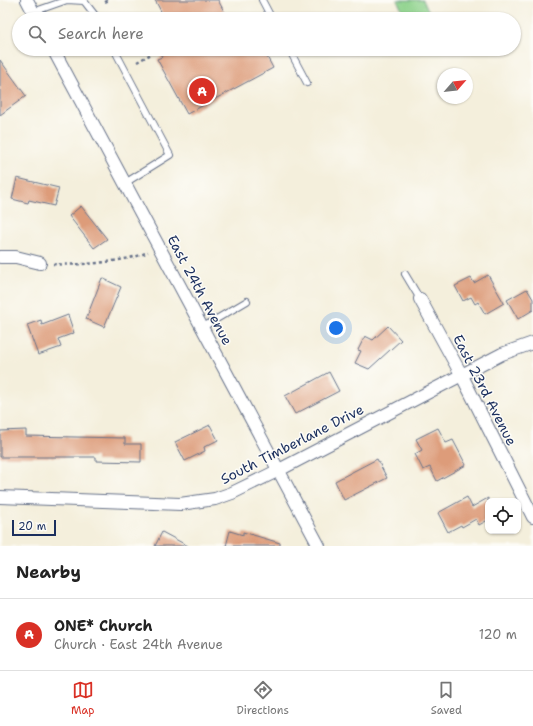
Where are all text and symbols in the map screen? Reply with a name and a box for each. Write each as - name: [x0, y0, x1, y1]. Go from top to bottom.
- search box: [12, 12, 521, 56]
- icon: search: [26, 23, 48, 45]
- text: Search here: [58, 24, 144, 44]
- north arrow: [437, 68, 473, 104]
- pin: A: [189, 76, 215, 106]
- street label: East 24th Avenue: [163, 232, 237, 348]
- your location: [326, 318, 346, 338]
- street label: East 23rd Avenue: [449, 331, 521, 449]
- street label: South Timberlane Drive: [217, 400, 367, 488]
- map controls: [485, 498, 521, 534]
- button: locate: [485, 498, 521, 534]
- scale bar: [12, 518, 56, 537]
- text: 20 m: [18, 519, 46, 534]
- text: Nearby: [16, 561, 81, 583]
- text: ONE* Church: [54, 616, 153, 636]
- text: A: [24, 626, 34, 643]
- text: 120 m: [479, 626, 517, 643]
- text: Church · East 24th Avenue: [54, 636, 223, 653]
- tab: Map: [71, 679, 95, 718]
- tab: Directions: [236, 679, 289, 718]
- tab: Saved: [431, 679, 462, 718]

